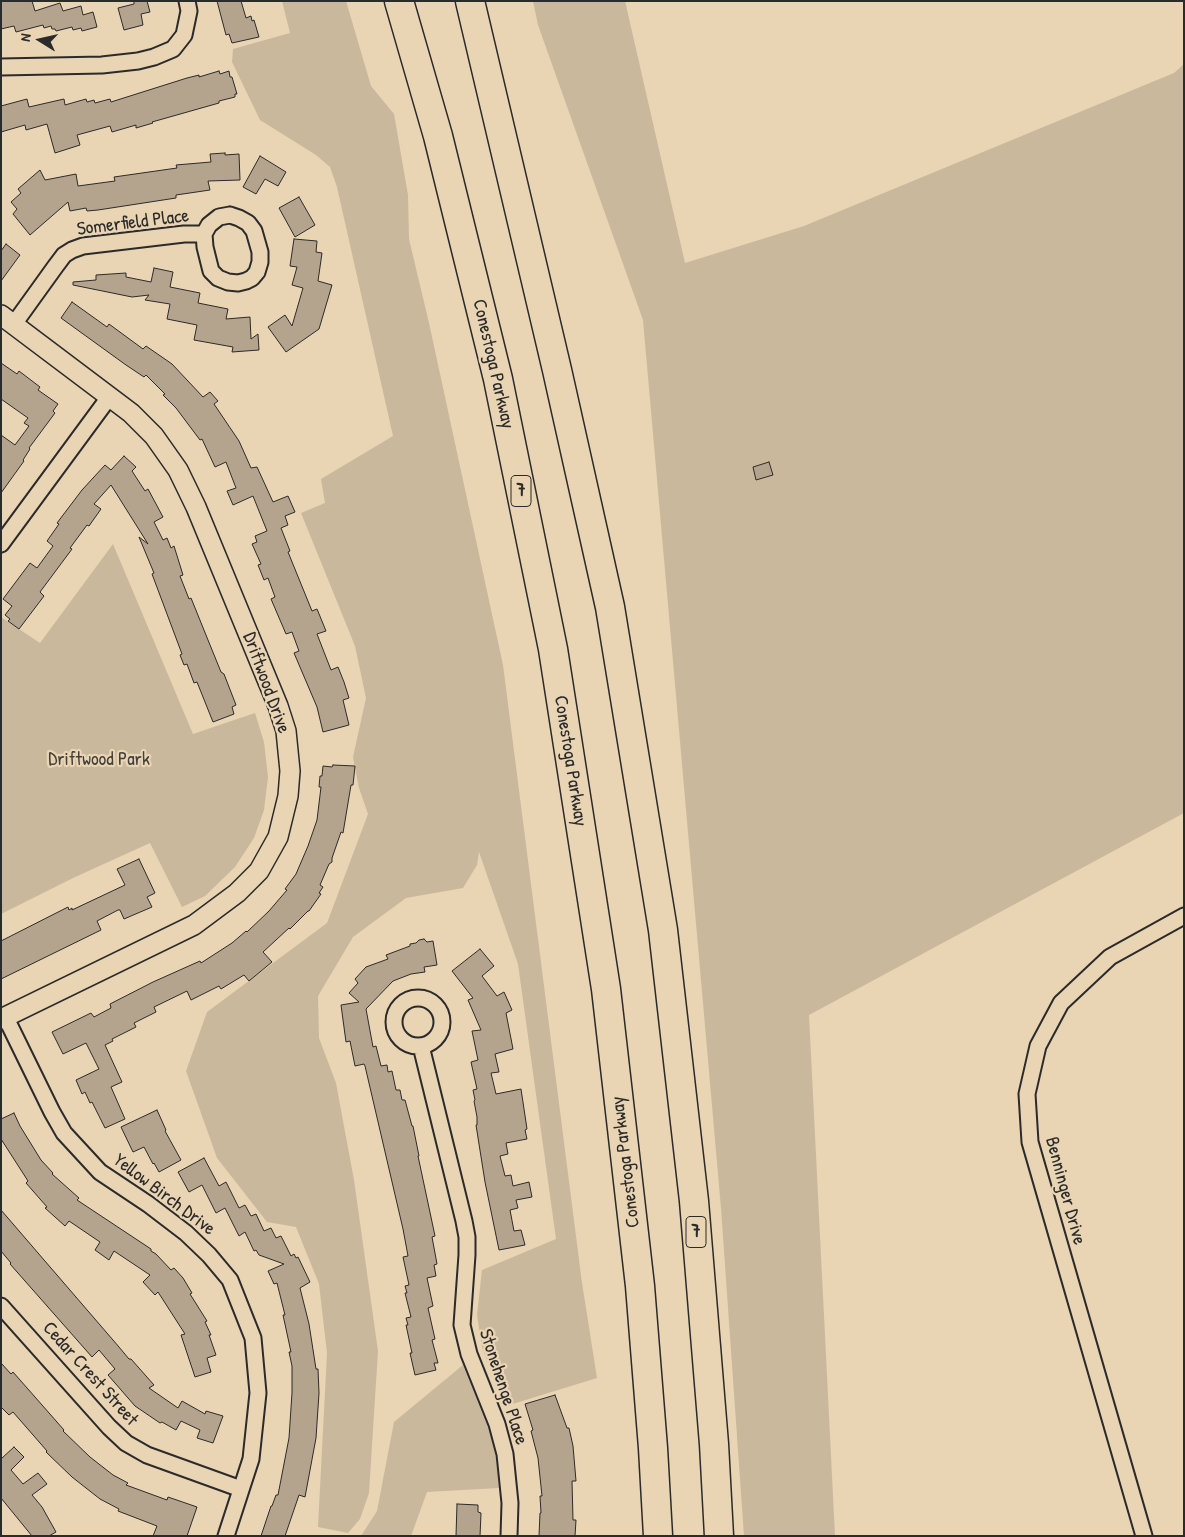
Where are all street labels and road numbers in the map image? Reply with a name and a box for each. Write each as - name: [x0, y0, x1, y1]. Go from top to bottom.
- street label: Somerfield Place: [76, 205, 190, 241]
- street label: Conestoga Parkway: [467, 297, 519, 431]
- road number: 7: [511, 476, 531, 506]
- street label: Driftwood Drive: [237, 629, 295, 737]
- street label: Conestoga Parkway: [548, 694, 592, 828]
- street label: Conestoga Parkway: [607, 1095, 645, 1229]
- street label: Benninger Drive: [1040, 1135, 1090, 1247]
- street label: Yellow Birch Drive: [109, 1149, 219, 1241]
- road number: 7: [686, 1216, 706, 1248]
- street label: Cedar Crest Street: [37, 1317, 143, 1431]
- street label: Stonehenge Place: [474, 1326, 532, 1448]

